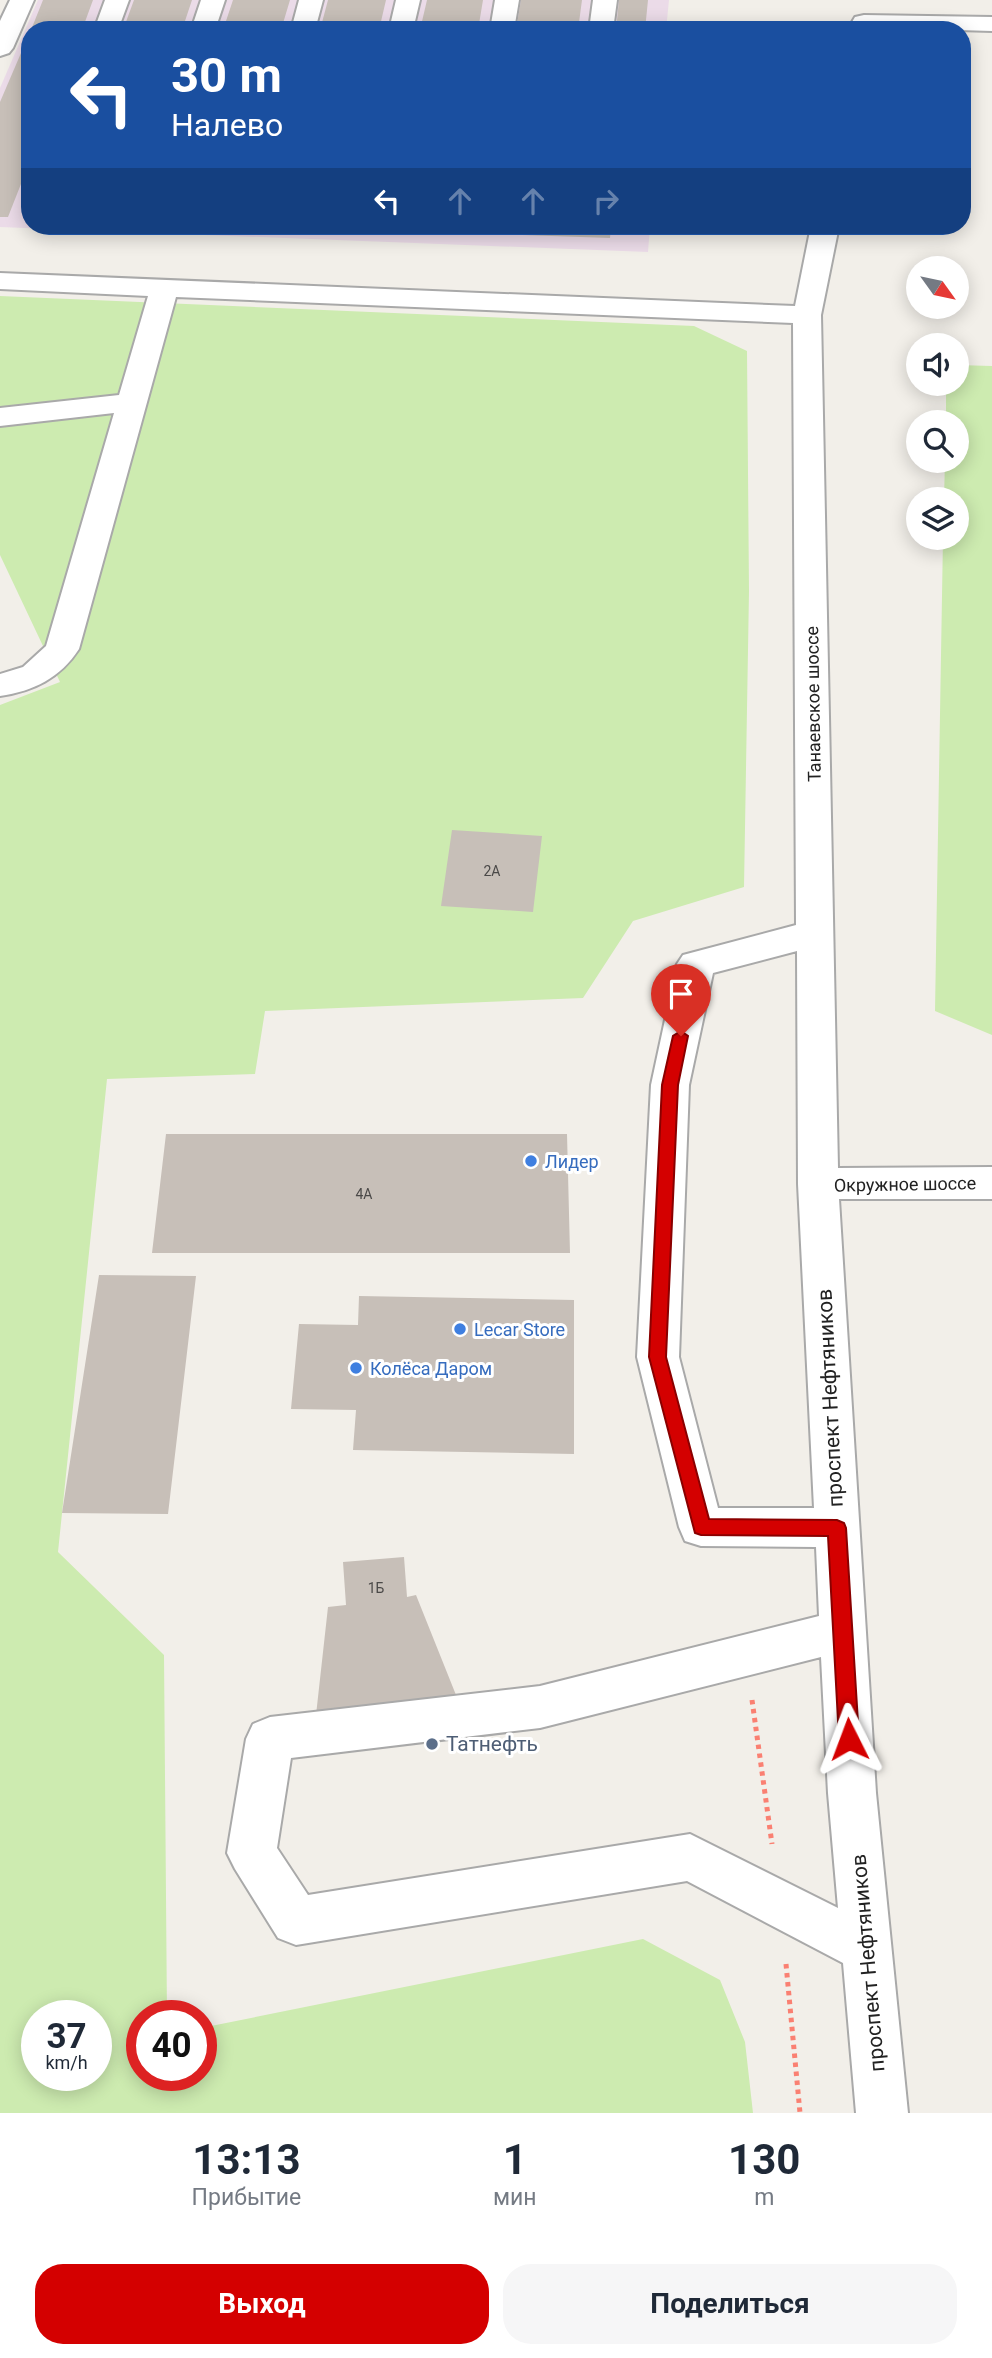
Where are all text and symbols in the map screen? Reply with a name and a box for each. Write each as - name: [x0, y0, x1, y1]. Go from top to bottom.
- text: 30 m: [171, 47, 282, 104]
- icon: left: [56, 49, 147, 140]
- text: Налево: [171, 106, 283, 144]
- icon: left: [368, 182, 406, 220]
- icon: ahead: [441, 182, 479, 220]
- icon: ahead: [514, 182, 552, 220]
- icon: right: [587, 182, 625, 220]
- north arrow: [906, 256, 970, 318]
- map controls: [906, 256, 969, 550]
- button: sound: [906, 333, 969, 396]
- button: search: [906, 410, 969, 473]
- button: layers: [906, 487, 969, 550]
- street label: Танаевское шоссе: [801, 626, 825, 782]
- house number: 2А: [483, 863, 501, 879]
- pin: [651, 964, 711, 1036]
- icon: arrive: [662, 975, 700, 1013]
- place label: Лидер: [545, 1151, 599, 1172]
- marker: Лидер: [523, 1153, 539, 1169]
- street label: Окружное шоссе: [834, 1172, 976, 1196]
- house number: 4А: [355, 1186, 373, 1202]
- street label: проспект Нефтяников: [812, 1288, 848, 1508]
- place label: Lecar Store: [474, 1319, 565, 1340]
- marker: Lecar Store: [452, 1321, 468, 1337]
- place label: Колёса Даром: [370, 1358, 492, 1379]
- marker: Колёса Даром: [348, 1360, 364, 1376]
- house number: 1Б: [368, 1580, 385, 1596]
- position arrow: [812, 1702, 886, 1776]
- place label: Татнефть: [446, 1732, 538, 1756]
- marker: Татнефть: [424, 1736, 440, 1752]
- street label: проспект Нефтяников: [847, 1853, 889, 2073]
- speed limit sign: 40: [126, 2000, 217, 2091]
- text: 37: [46, 2016, 87, 2057]
- text: km/h: [45, 2052, 88, 2073]
- text: 13:13: [192, 2135, 301, 2184]
- text: 1: [503, 2135, 527, 2184]
- text: 130: [728, 2135, 800, 2184]
- text: Прибытие: [192, 2184, 301, 2211]
- text: мин: [493, 2184, 537, 2211]
- text: m: [754, 2184, 774, 2211]
- button: Выход: [35, 2264, 489, 2344]
- button: Поделиться: [503, 2264, 957, 2344]

